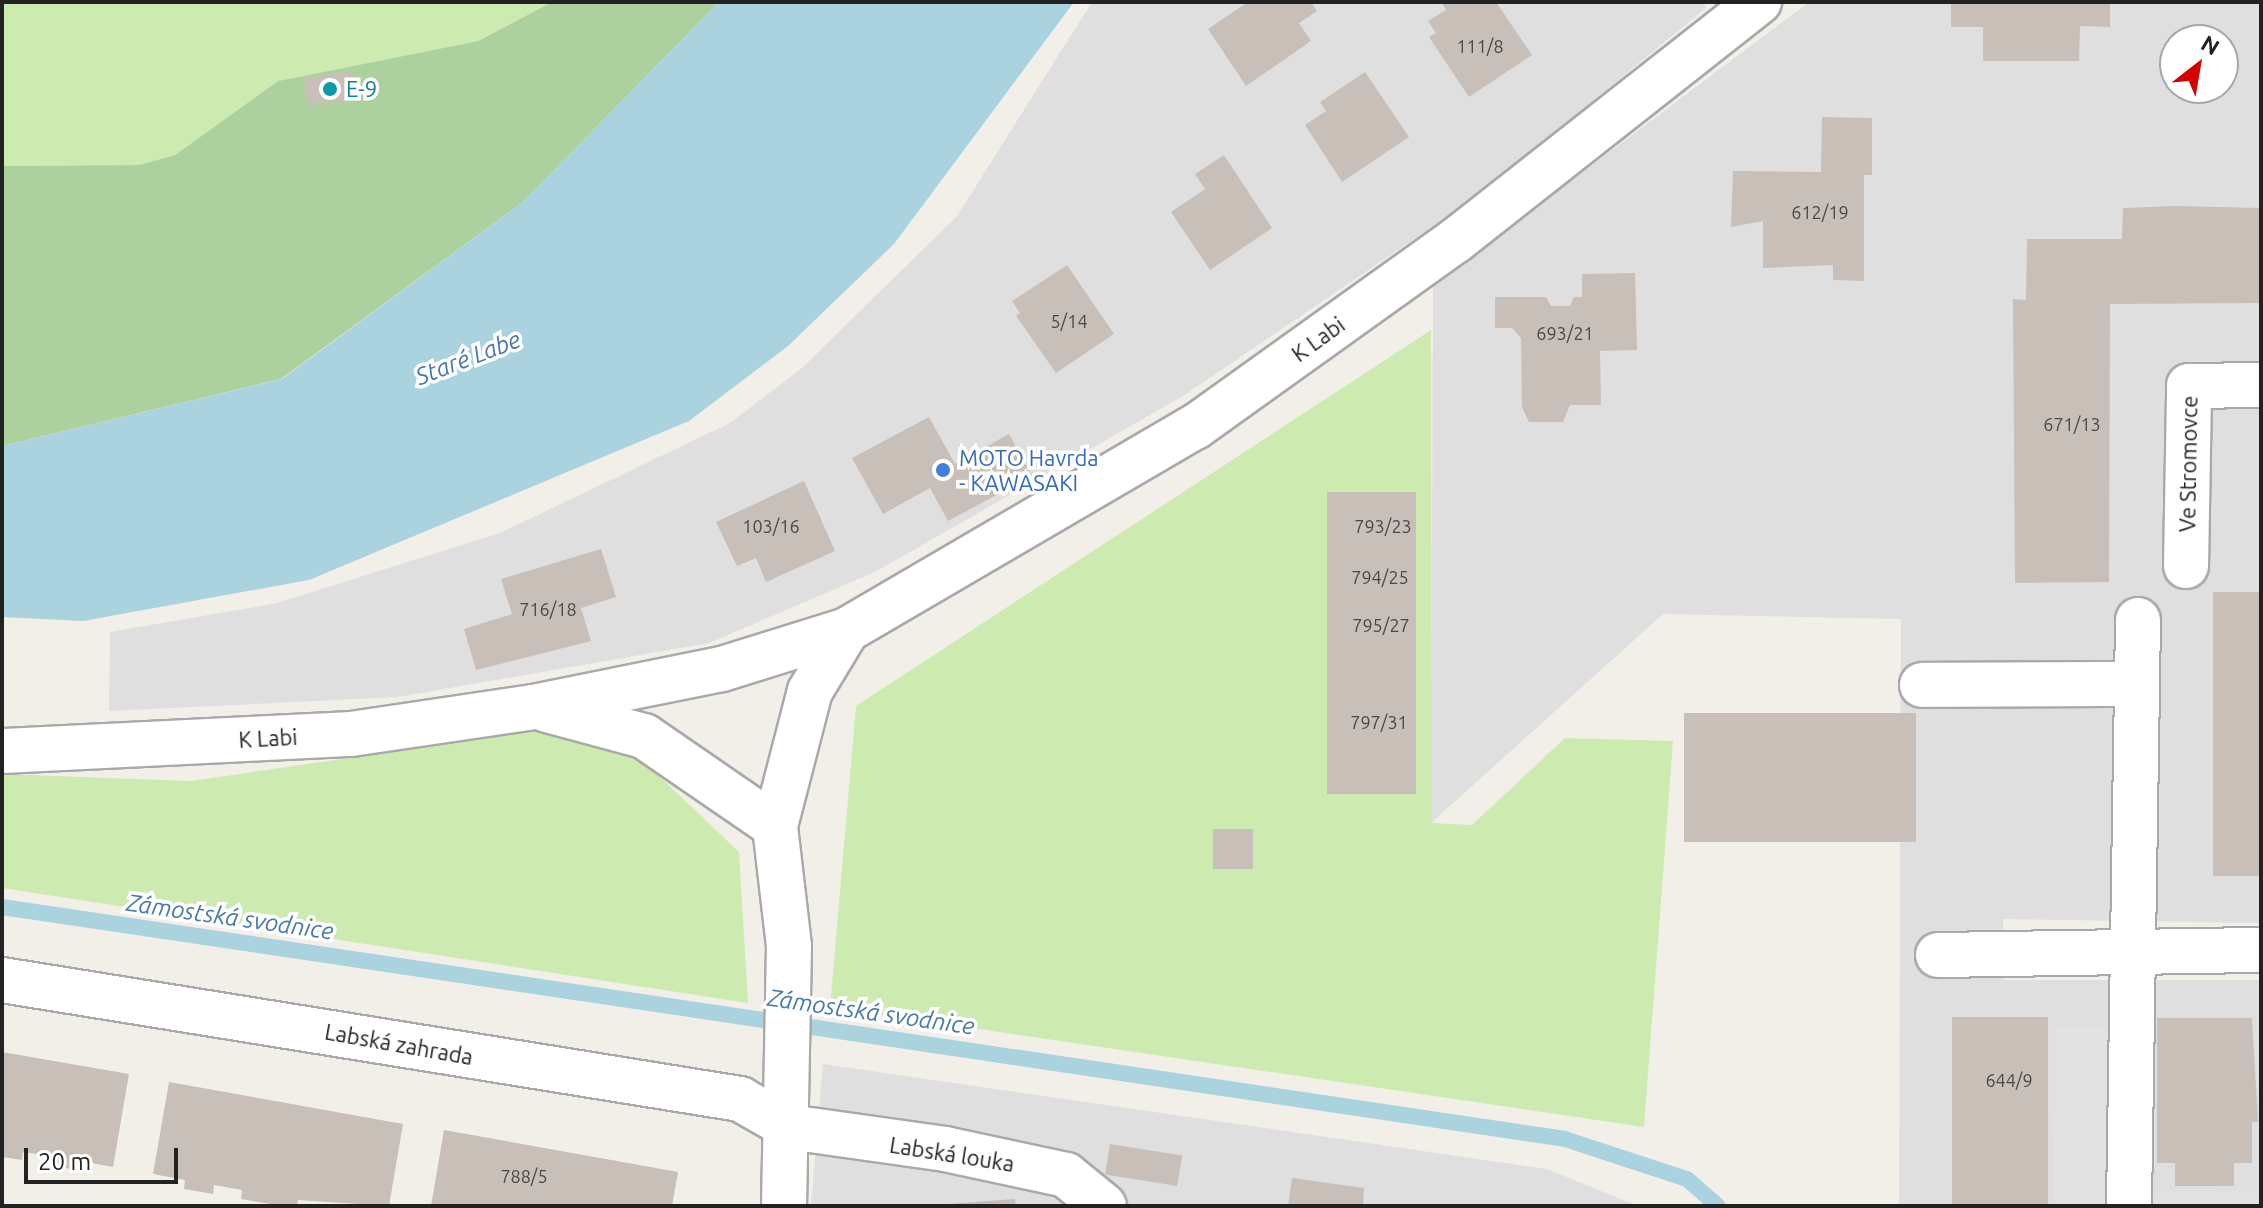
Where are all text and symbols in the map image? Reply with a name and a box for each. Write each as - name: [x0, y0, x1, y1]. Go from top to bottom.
- north arrow: [2159, 24, 2239, 104]
- text: N: [2197, 30, 2224, 60]
- house number: 111/8: [1456, 35, 1504, 57]
- place label: E-9: [346, 76, 377, 102]
- marker: E-9: [321, 80, 339, 98]
- house number: 612/19: [1791, 201, 1849, 223]
- house number: 5/14: [1050, 310, 1088, 332]
- street label: K Labi: [1286, 311, 1350, 367]
- house number: 693/21: [1536, 322, 1594, 344]
- water label: Staré Labe: [411, 325, 525, 391]
- street label: Ve Stromovce: [2174, 396, 2202, 532]
- house number: 671/13: [2043, 413, 2101, 435]
- place label: MOTO Havrda - KAWASAKI: [959, 444, 1099, 496]
- marker: MOTO Havrda - KAWASAKI: [934, 461, 952, 479]
- house number: 103/16: [742, 515, 800, 537]
- house number: 793/23: [1354, 515, 1412, 537]
- house number: 794/25: [1351, 566, 1409, 588]
- house number: 716/18: [519, 598, 577, 620]
- house number: 795/27: [1352, 614, 1410, 636]
- house number: 797/31: [1350, 711, 1408, 733]
- street label: K Labi: [238, 723, 298, 753]
- water label: Zámostská svodnice: [125, 888, 335, 946]
- water label: Zámostská svodnice: [766, 983, 976, 1041]
- street label: Labská zahrada: [323, 1018, 475, 1070]
- house number: 644/9: [1985, 1069, 2033, 1091]
- street label: Labská louka: [888, 1131, 1016, 1177]
- scale bar: [28, 1132, 182, 1182]
- text: 20 m: [38, 1148, 91, 1175]
- house number: 788/5: [500, 1165, 548, 1187]

